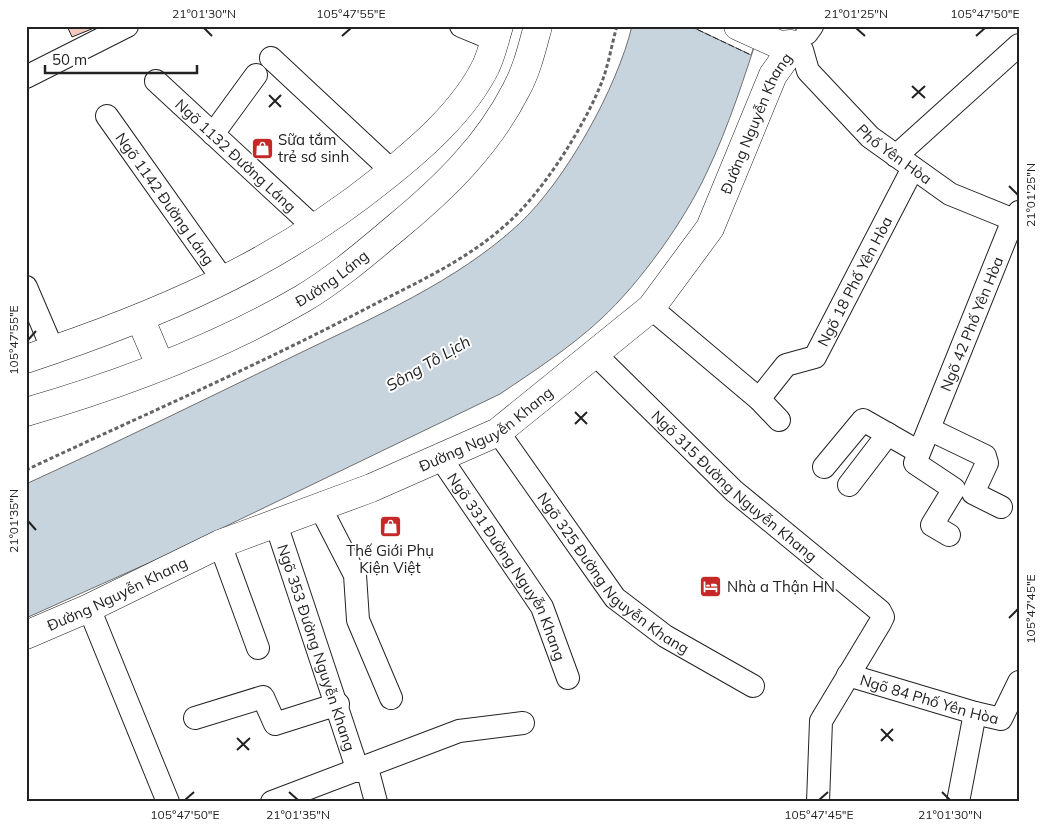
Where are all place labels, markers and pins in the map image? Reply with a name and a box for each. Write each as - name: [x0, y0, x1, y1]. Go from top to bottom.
- place label: Sữa tắm trẻ sơ sinh: [278, 130, 349, 166]
- shop icon: Sữa tắm trẻ sơ sinh: [250, 136, 274, 160]
- shop icon: Thế Giới Phụ Kiện Việt: [378, 515, 402, 539]
- place label: Thế Giới Phụ Kiện Việt: [346, 541, 434, 577]
- hotel icon: Nhà a Thận HN: [699, 574, 723, 598]
- place label: Nhà a Thận HN: [727, 577, 835, 596]

